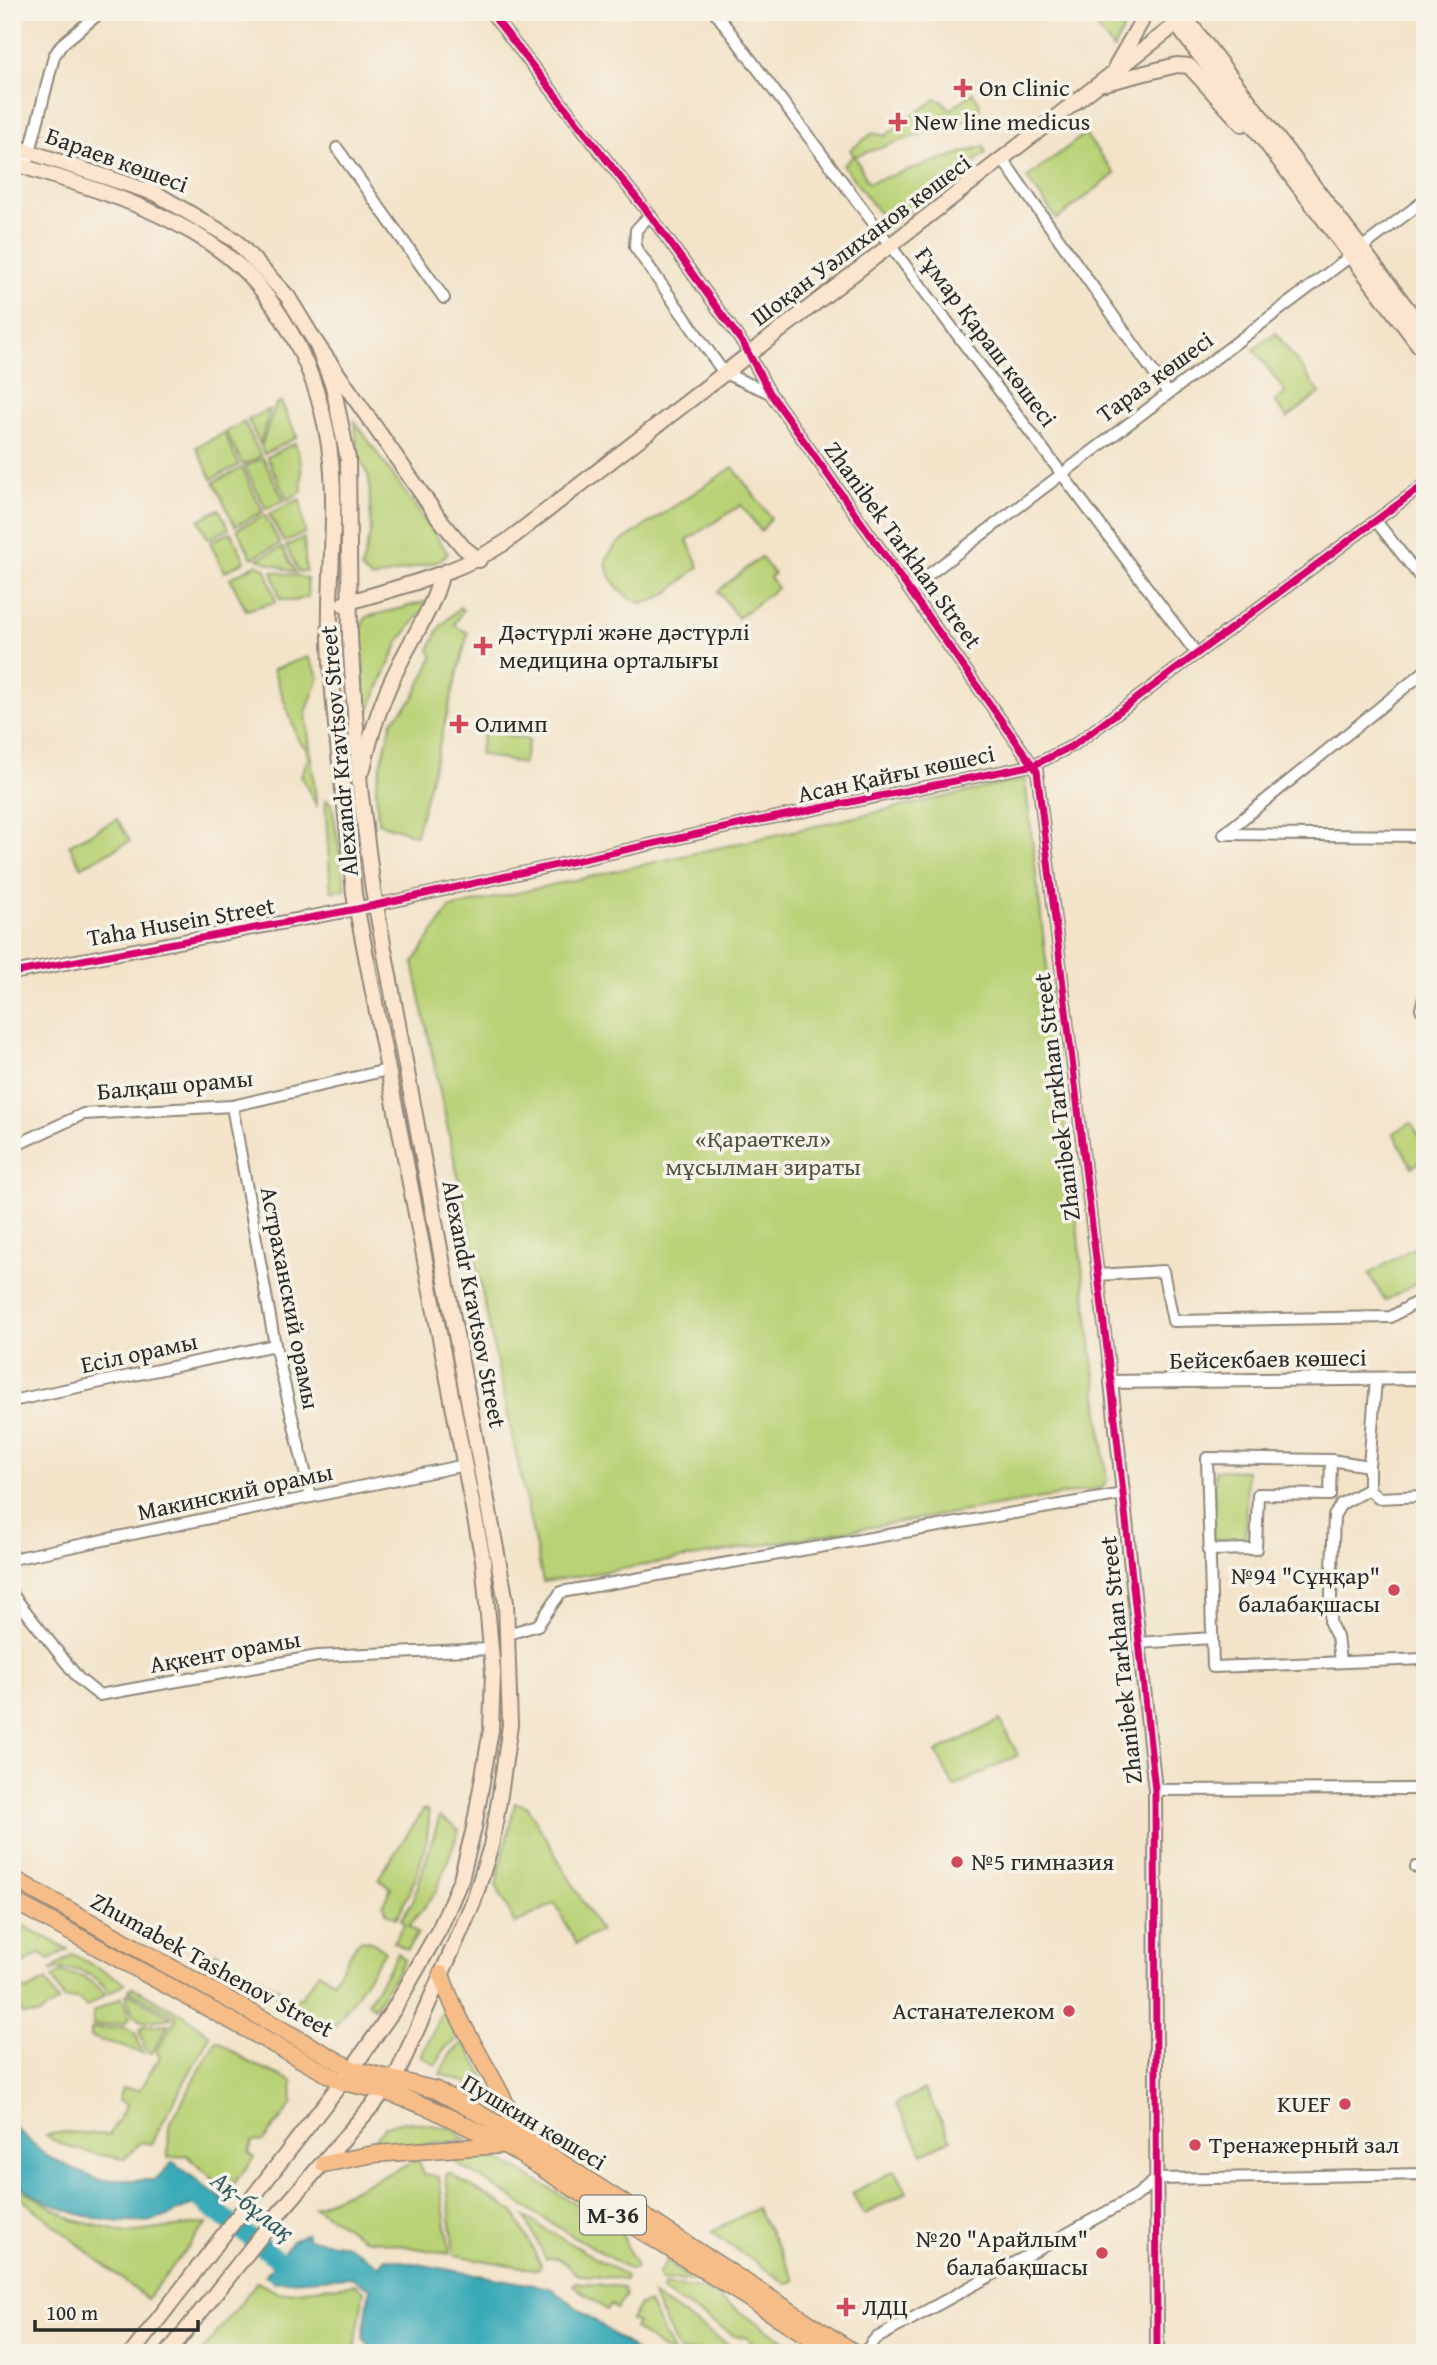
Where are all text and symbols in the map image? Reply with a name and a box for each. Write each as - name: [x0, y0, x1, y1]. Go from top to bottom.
- place label: On Clinic: [979, 70, 1070, 105]
- marker: On Clinic: [953, 78, 973, 98]
- place label: New line medicus: [914, 104, 1090, 139]
- marker: New line medicus: [888, 112, 908, 132]
- street label: Бараев көшесі: [41, 118, 194, 202]
- street label: Шоқан Уәлиханов көшесі: [743, 145, 978, 334]
- street label: Ғұмар Қараш көшесі: [907, 239, 1066, 434]
- street label: Тараз көшесі: [1089, 322, 1220, 431]
- street label: Zhanibek Tarkhan Street: [816, 434, 991, 656]
- place label: Дәстүрлі және дәстүрлі медицина орталығы: [498, 614, 750, 677]
- street label: Alexandr Kravtsov Street: [310, 624, 367, 878]
- marker: Дәстүрлі және дәстүрлі медицина орталығы: [473, 636, 493, 656]
- place label: Олимп: [475, 706, 548, 741]
- marker: Олимп: [449, 714, 469, 734]
- street label: Асан Қайғы көшесі: [794, 735, 998, 811]
- street label: Taha Husein Street: [84, 888, 278, 955]
- street label: Zhanibek Tarkhan Street: [1024, 971, 1089, 1223]
- street label: Балқаш орамы: [96, 1060, 255, 1109]
- park label: «Қараөткел» мұсылман зираты: [665, 1121, 861, 1184]
- street label: Alexandr Kravtsov Street: [433, 1177, 516, 1431]
- street label: Астраханский орамы: [252, 1183, 329, 1413]
- street label: Есіл орамы: [77, 1323, 201, 1382]
- street label: Бейсекбаев көшесі: [1169, 1339, 1367, 1378]
- street label: Макинский орамы: [134, 1454, 336, 1529]
- street label: Zhanibek Tarkhan Street: [1090, 1534, 1151, 1786]
- place label: №94 "Сұңқар" балабақшасы: [1231, 1558, 1380, 1621]
- marker: №94 "Сұңқар" балабақшасы: [1386, 1582, 1402, 1598]
- street label: Ақкент орамы: [147, 1621, 303, 1682]
- place label: №5 гимназия: [971, 1844, 1114, 1879]
- marker: №5 гимназия: [949, 1854, 965, 1870]
- street label: Zhumabek Tashenov Street: [85, 1883, 340, 2046]
- place label: Астанателеком: [892, 1993, 1055, 2028]
- marker: Астанателеком: [1061, 2003, 1077, 2019]
- street label: Пушкин көшесі: [455, 2064, 614, 2179]
- place label: KUEF: [1277, 2086, 1331, 2121]
- marker: KUEF: [1337, 2096, 1353, 2112]
- place label: Тренажерный зал: [1209, 2127, 1399, 2162]
- marker: Тренажерный зал: [1187, 2137, 1203, 2153]
- water label: Ақ-бұлақ: [202, 2160, 304, 2251]
- road number: M-36: [580, 2196, 646, 2234]
- place label: №20 "Арайлым" балабақшасы: [915, 2221, 1088, 2284]
- marker: №20 "Арайлым" балабақшасы: [1094, 2245, 1110, 2261]
- scale bar: [35, 2288, 198, 2332]
- place label: ЛДЦ: [862, 2289, 908, 2324]
- text: 100 m: [46, 2297, 98, 2328]
- marker: ЛДЦ: [836, 2297, 856, 2317]

